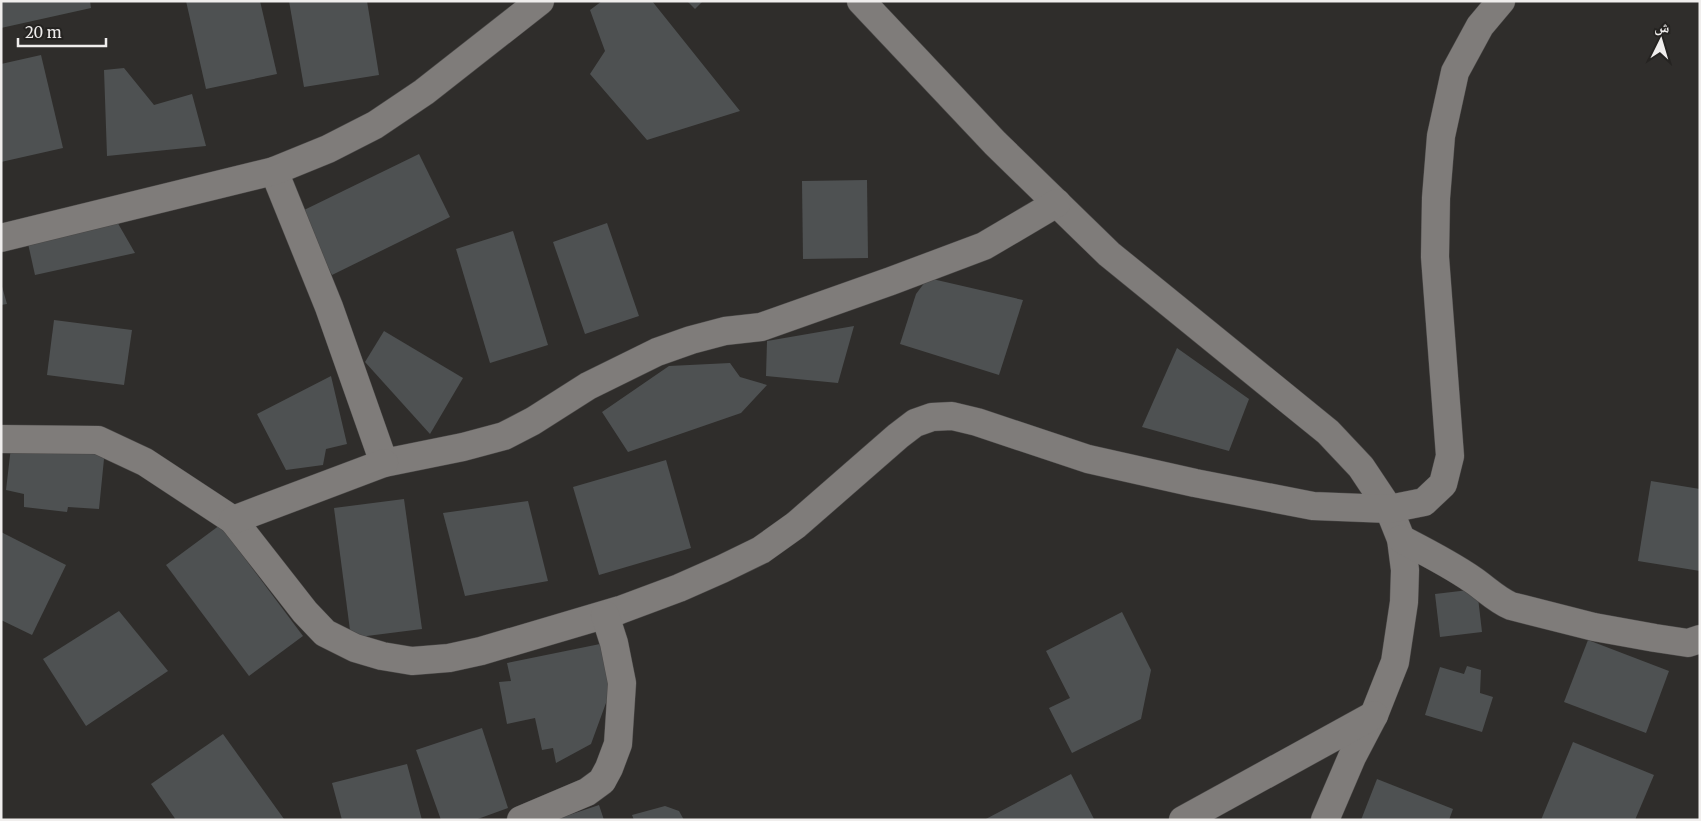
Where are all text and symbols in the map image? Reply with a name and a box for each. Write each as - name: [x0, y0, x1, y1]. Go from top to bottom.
- scale bar: [18, 15, 105, 47]
- north arrow: [1636, 15, 1686, 65]
- text: ش: [1654, 17, 1670, 37]
- text: 20 m: [25, 23, 62, 42]

